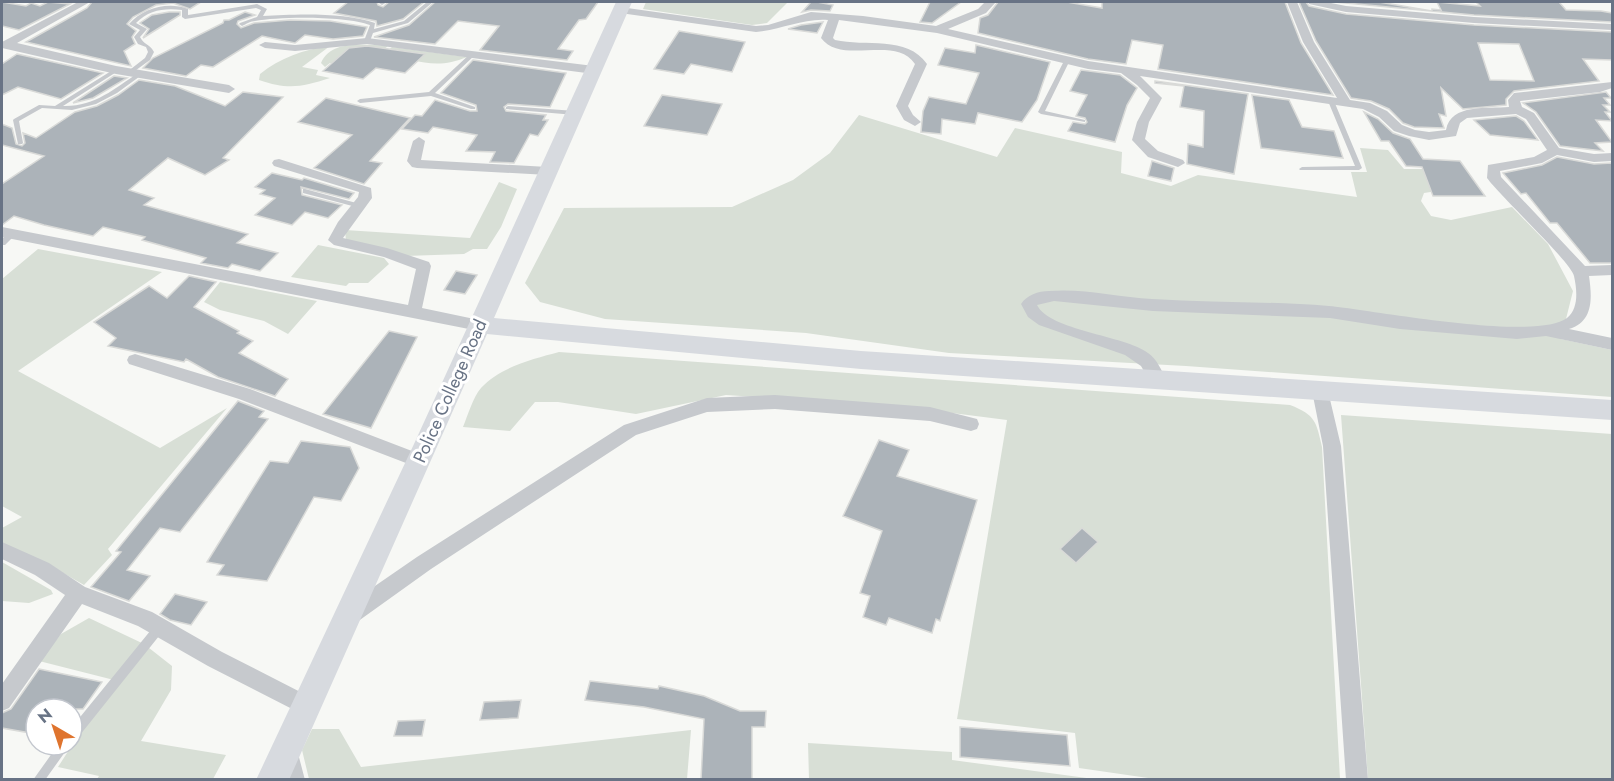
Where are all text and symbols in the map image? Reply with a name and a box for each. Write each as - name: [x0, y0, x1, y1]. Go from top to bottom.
- street label: Police College Road: [407, 315, 493, 467]
- north arrow: [24, 697, 84, 757]
- text: N: [33, 703, 57, 729]

